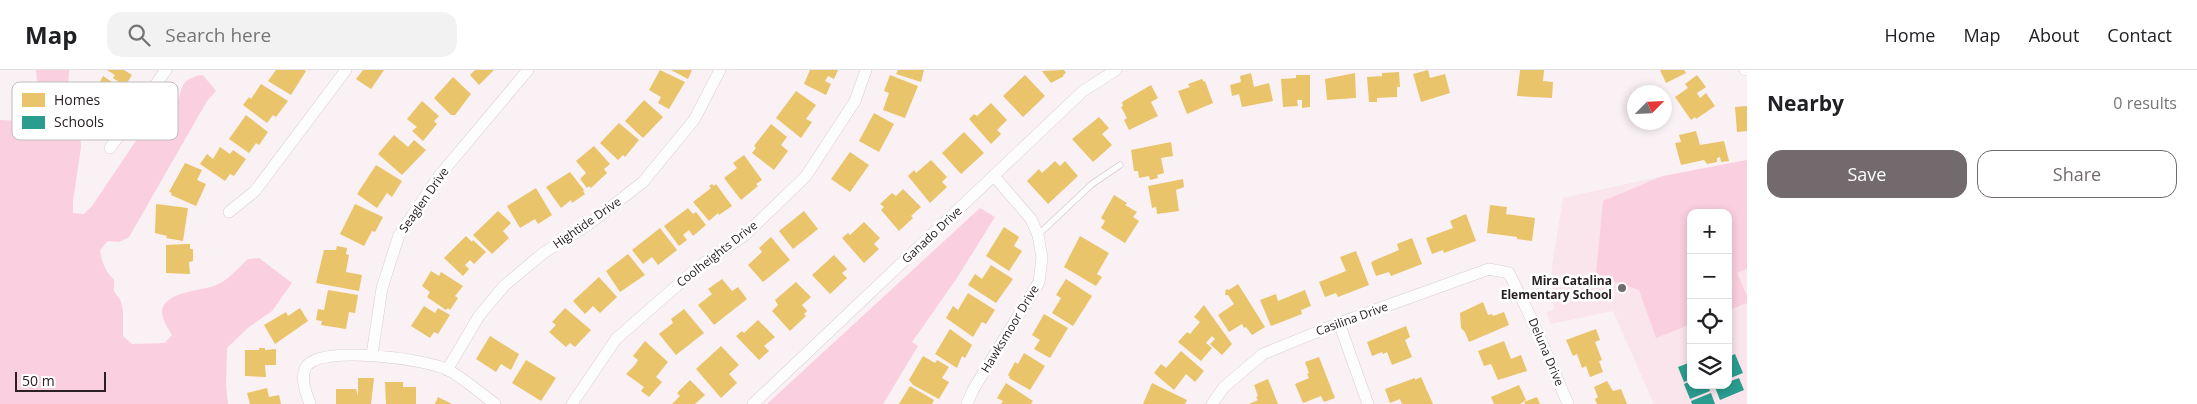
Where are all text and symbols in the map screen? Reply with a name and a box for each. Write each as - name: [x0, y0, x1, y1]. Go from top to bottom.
- search box: [107, 12, 457, 57]
- text: Map: [25, 18, 77, 51]
- icon: search: [125, 21, 153, 49]
- text: Search here: [165, 22, 271, 48]
- text: Home: [1885, 23, 1935, 47]
- text: Map: [1963, 23, 2001, 47]
- text: About: [2029, 23, 2079, 47]
- text: Contact: [2107, 23, 2172, 47]
- legend: [12, 82, 178, 140]
- north arrow: [1627, 85, 1672, 130]
- text: Nearby: [1767, 89, 1844, 117]
- text: Homes: [54, 90, 101, 109]
- text: 0 results: [2113, 92, 2177, 114]
- text: Schools: [54, 112, 104, 131]
- button: Save: [1767, 150, 1967, 198]
- button: Share: [1977, 150, 2177, 198]
- street label: Seaglen Drive: [395, 163, 453, 236]
- street label: Hightide Drive: [549, 193, 624, 252]
- street label: Ganado Drive: [898, 202, 966, 267]
- map controls: [1687, 209, 1732, 389]
- button: +: [1687, 209, 1732, 254]
- street label: Coolheights Drive: [673, 216, 761, 291]
- button: −: [1687, 254, 1732, 299]
- place label: Mira Catalina Elementary School: [1501, 272, 1612, 303]
- street label: Hawksmoor Drive: [977, 281, 1043, 376]
- marker: Mira Catalina Elementary School: [1616, 282, 1628, 294]
- street label: Casilina Drive: [1313, 298, 1390, 339]
- button: locate: [1687, 299, 1732, 344]
- street label: Deluna Drive: [1524, 315, 1569, 389]
- button: layers: [1687, 344, 1732, 389]
- scale bar: [15, 369, 106, 392]
- text: 50 m: [22, 371, 55, 390]

